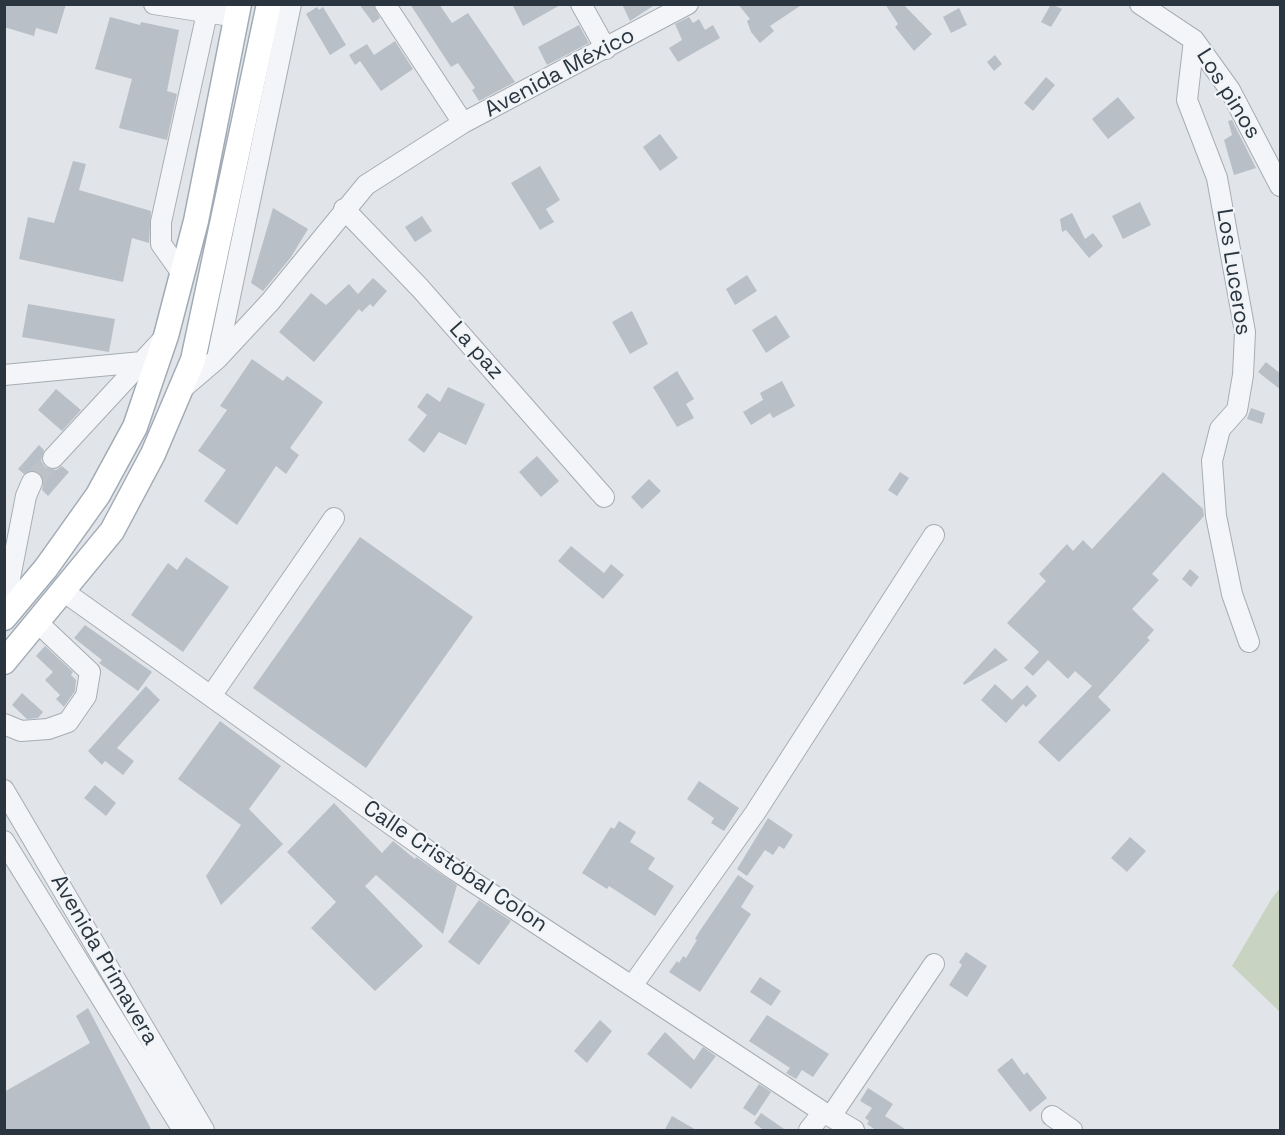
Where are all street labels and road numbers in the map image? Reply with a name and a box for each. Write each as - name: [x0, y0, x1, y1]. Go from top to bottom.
- street label: Avenida México: [481, 22, 639, 124]
- street label: Los pinos: [1190, 44, 1266, 144]
- street label: Los Luceros: [1210, 207, 1256, 337]
- street label: La paz: [443, 317, 509, 385]
- street label: Calle Cristóbal Colon: [358, 795, 552, 939]
- street label: Avenida Primavera: [45, 870, 163, 1050]

